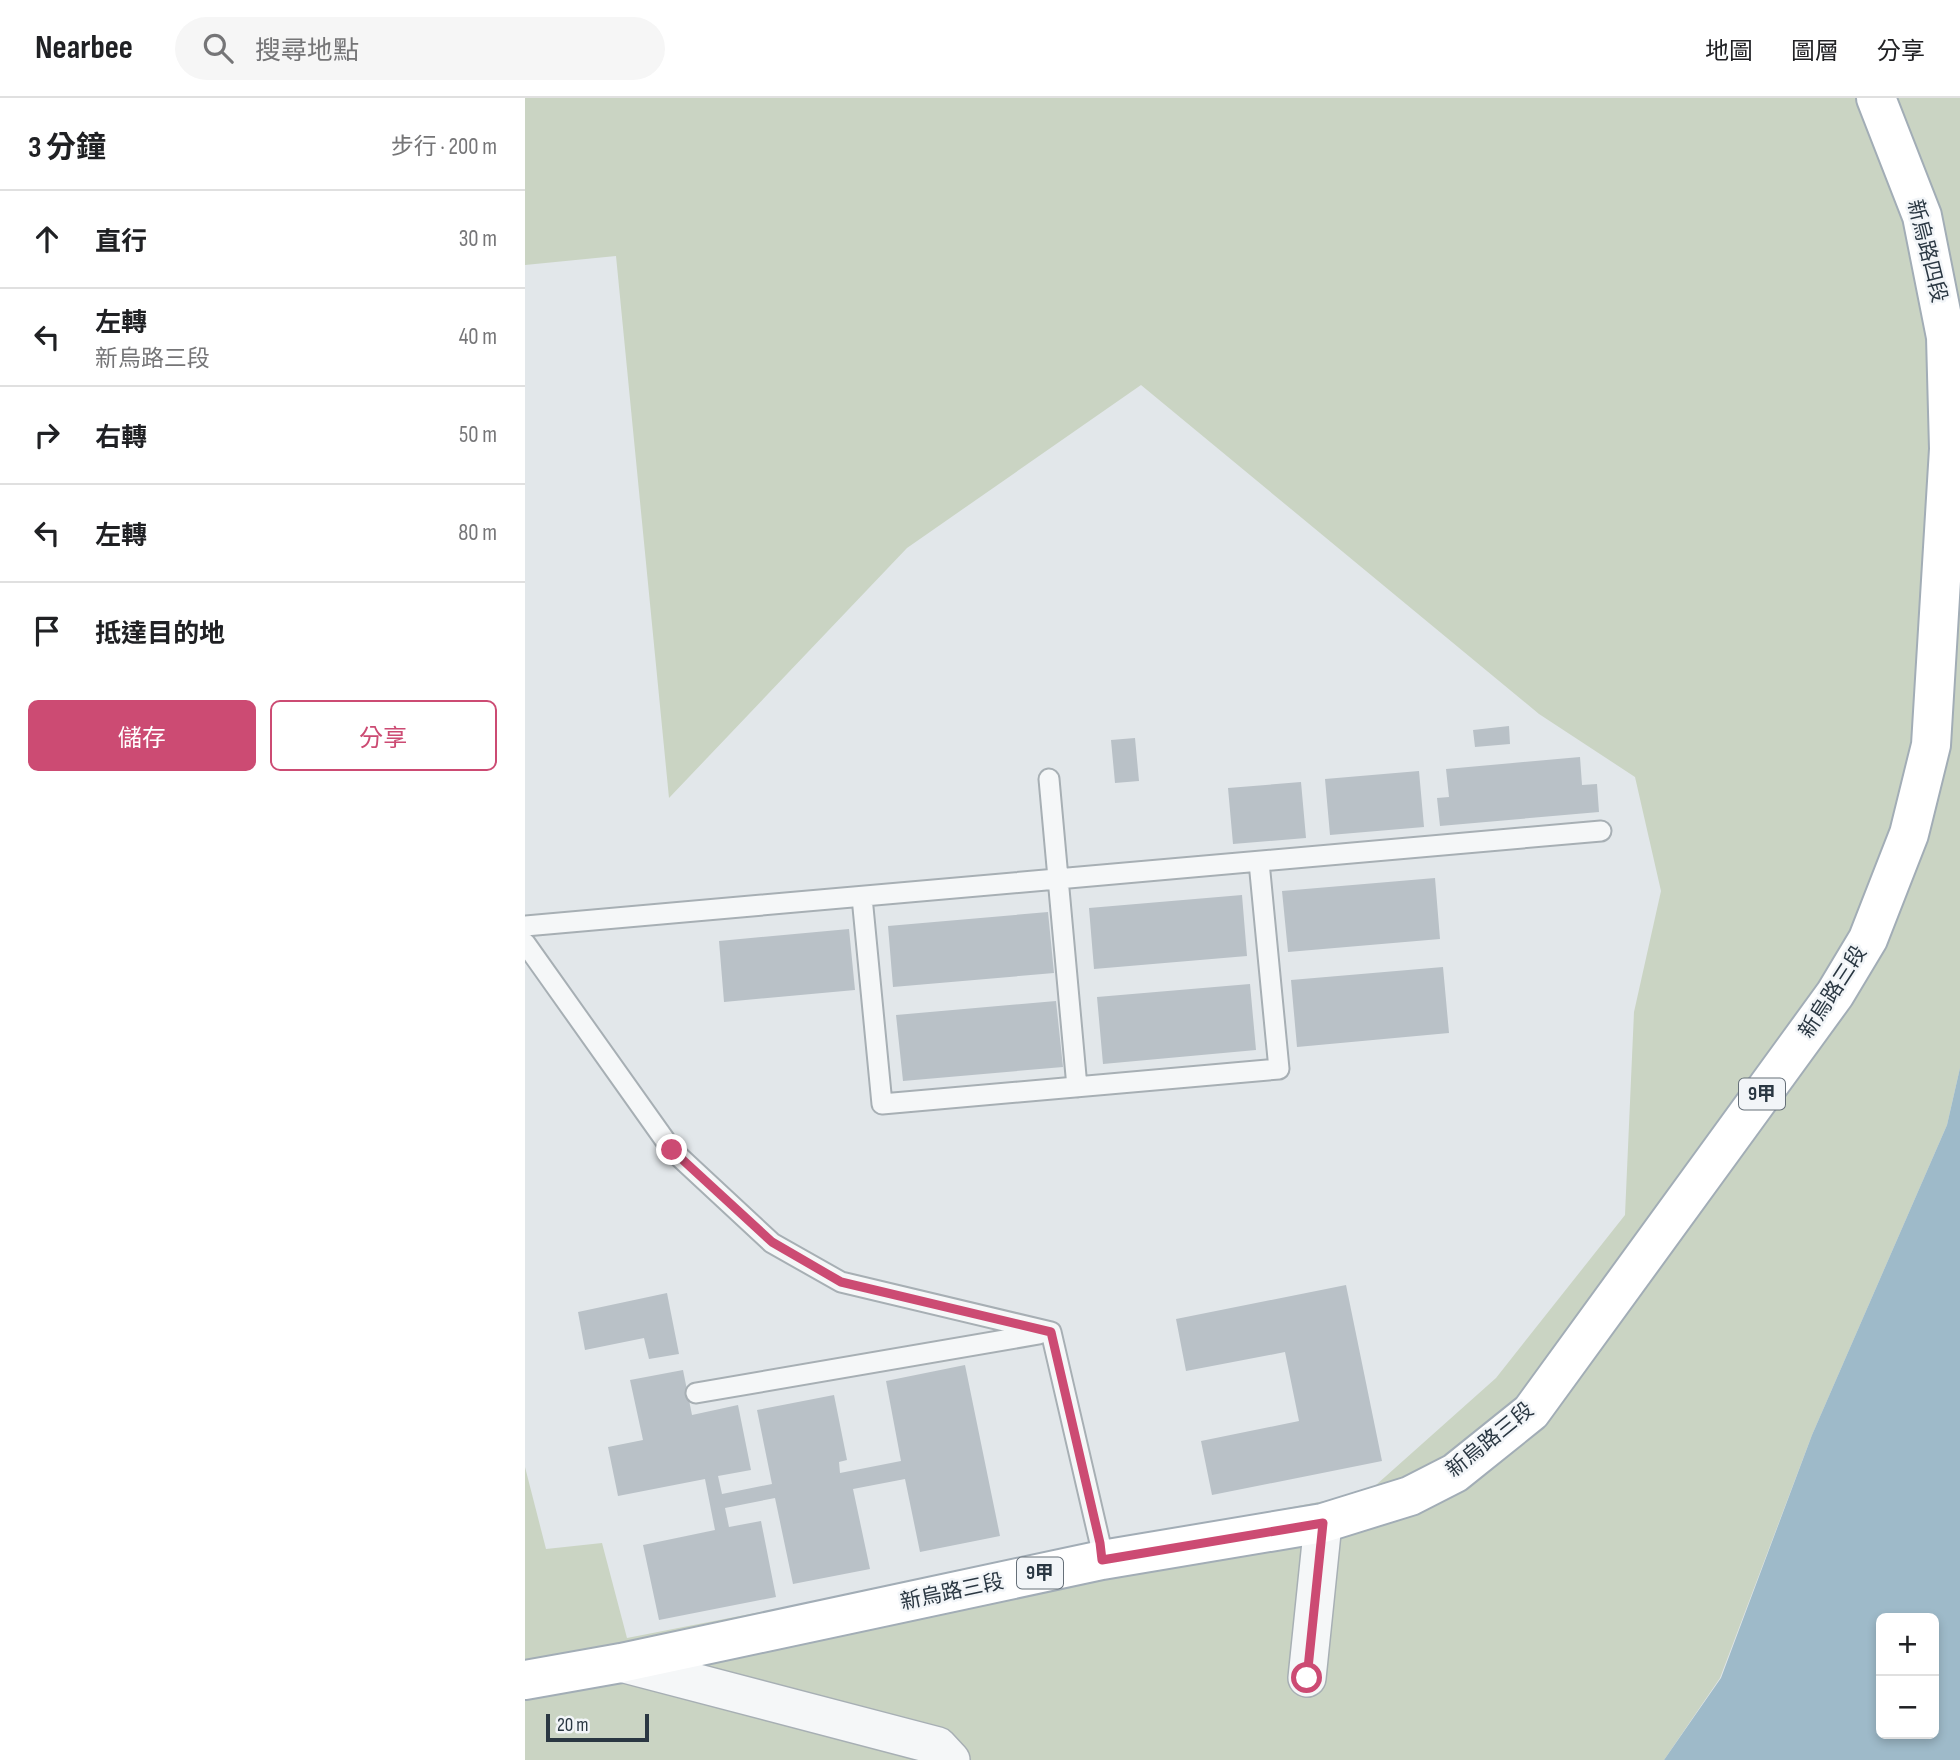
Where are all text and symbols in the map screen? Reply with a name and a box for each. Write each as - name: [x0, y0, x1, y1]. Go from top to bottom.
- search box: [175, 17, 665, 80]
- text: Nearbee: [35, 28, 133, 68]
- icon: search: [199, 29, 237, 67]
- text: 搜尋地點: [255, 36, 359, 67]
- text: 地圖: [1705, 37, 1753, 66]
- text: 圖層: [1791, 37, 1839, 66]
- text: 分享: [1877, 37, 1925, 66]
- text: 3 分鐘: [28, 130, 106, 166]
- text: 步行 · 200 m: [391, 133, 497, 161]
- street label: 新烏路四段: [1902, 197, 1952, 305]
- icon: ahead: [28, 220, 66, 258]
- text: 30 m: [459, 225, 497, 253]
- text: 直行: [95, 227, 147, 258]
- text: 左轉: [95, 308, 147, 339]
- icon: left: [28, 318, 66, 356]
- text: 40 m: [459, 323, 497, 351]
- text: 新烏路三段: [95, 345, 210, 373]
- icon: right: [28, 416, 66, 454]
- text: 50 m: [459, 421, 497, 449]
- text: 右轉: [95, 423, 147, 454]
- icon: left: [28, 514, 66, 552]
- text: 80 m: [458, 519, 497, 547]
- text: 左轉: [95, 521, 147, 552]
- icon: arrive: [28, 612, 66, 650]
- text: 抵達目的地: [95, 619, 225, 650]
- button: 儲存: [28, 700, 256, 771]
- button: 分享: [270, 700, 497, 771]
- street label: 新烏路三段: [1794, 941, 1872, 1043]
- road number: 9甲: [1739, 1078, 1785, 1110]
- route end: [656, 1134, 687, 1165]
- street label: 新烏路三段: [1441, 1397, 1539, 1483]
- road number: 9甲: [1017, 1558, 1063, 1588]
- street label: 新烏路三段: [898, 1569, 1006, 1615]
- map controls: [1876, 1613, 1939, 1739]
- button: +: [1876, 1613, 1939, 1676]
- route start: [1291, 1662, 1322, 1693]
- button: −: [1876, 1676, 1939, 1739]
- scale bar: [546, 1711, 649, 1743]
- text: 20 m: [557, 1714, 589, 1737]

